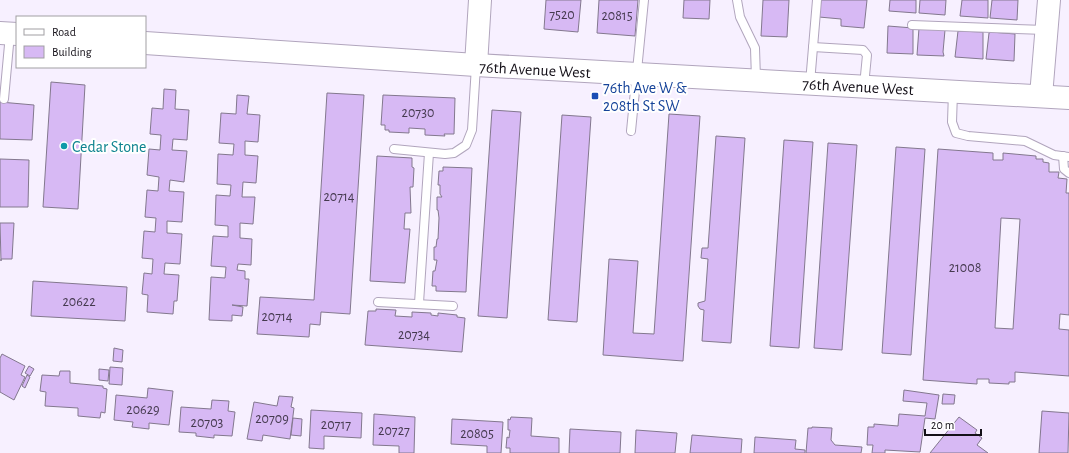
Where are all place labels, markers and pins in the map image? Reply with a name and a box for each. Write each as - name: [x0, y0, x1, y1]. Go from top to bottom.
- place label: 76th Ave W & 208th St SW: [603, 80, 687, 114]
- marker: 76th Ave W & 208th St SW: [590, 91, 600, 101]
- place label: Cedar Stone: [72, 139, 146, 155]
- marker: Cedar Stone: [59, 141, 69, 151]

